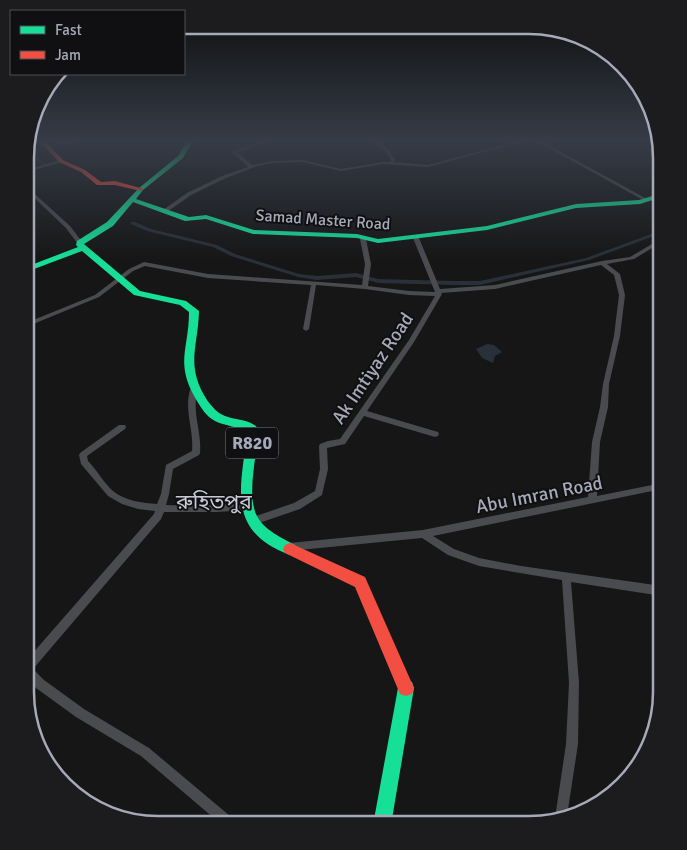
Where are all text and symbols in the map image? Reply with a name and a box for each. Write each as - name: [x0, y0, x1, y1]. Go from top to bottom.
- legend: [10, 10, 185, 75]
- text: Fast: [55, 21, 82, 39]
- text: Jam: [55, 46, 81, 64]
- street label: Samad Master Road: [255, 205, 391, 235]
- street label: Ak Imtiyaz Road: [327, 308, 419, 429]
- road number: R820: [226, 428, 278, 458]
- street label: Abu Imran Road: [474, 471, 605, 519]
- district label: রুহিতপুর: [175, 489, 252, 515]

